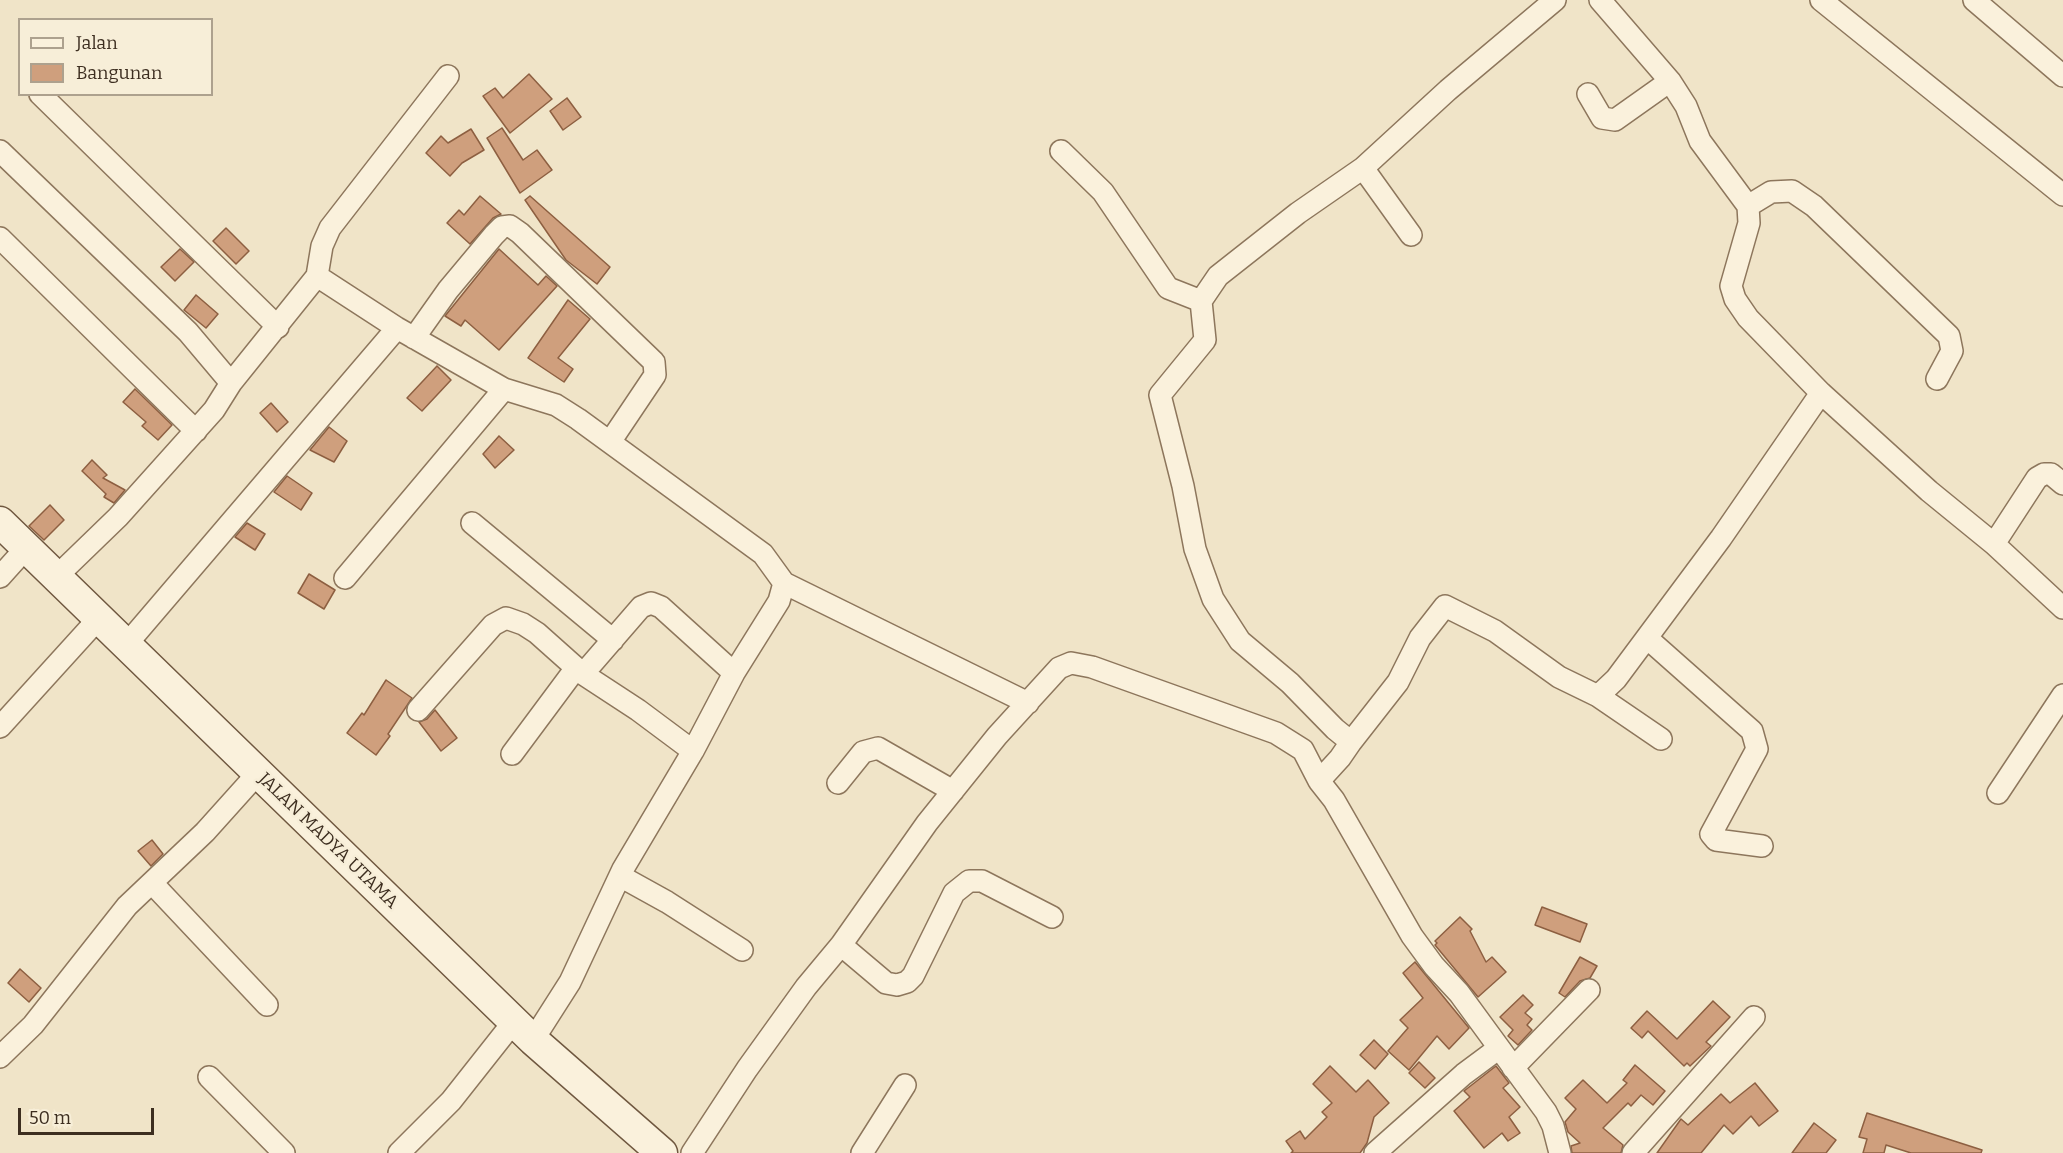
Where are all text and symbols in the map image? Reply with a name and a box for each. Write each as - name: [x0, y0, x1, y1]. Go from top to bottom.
- legend: [18, 18, 213, 96]
- text: Jalan: [76, 32, 118, 54]
- text: Bangunan: [76, 62, 162, 84]
- street label: JALAN MADYA UTAMA: [254, 769, 402, 913]
- scale bar: [21, 1096, 158, 1134]
- text: 50 m: [29, 1107, 71, 1129]

